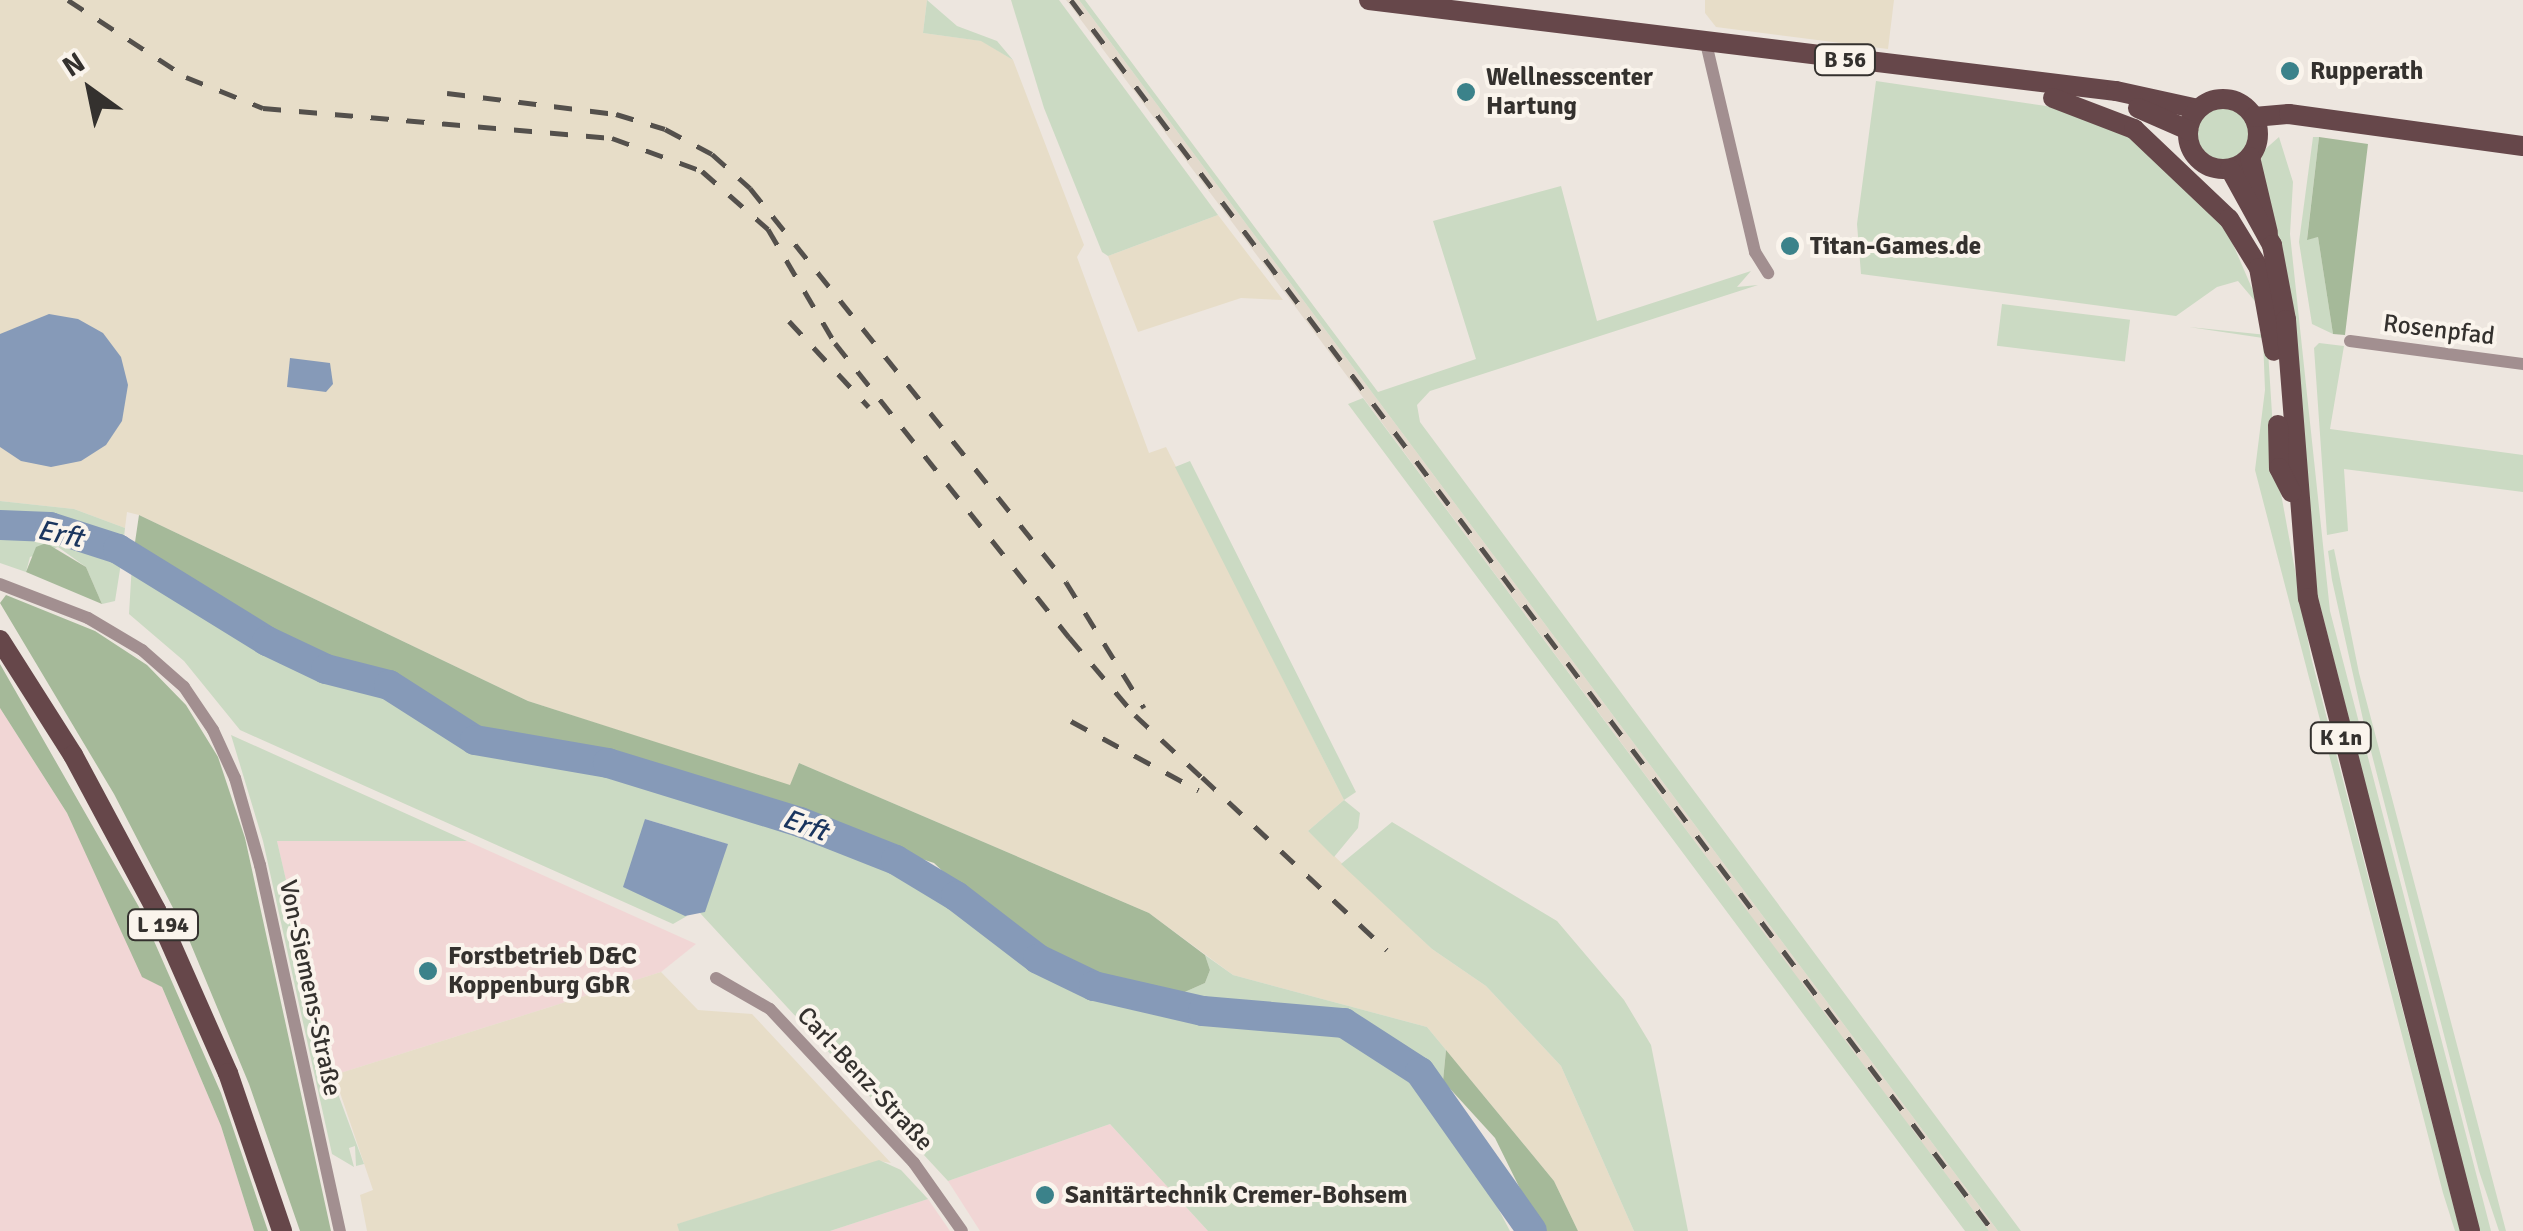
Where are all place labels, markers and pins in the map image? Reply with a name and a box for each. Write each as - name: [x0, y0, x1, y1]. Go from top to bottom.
- place label: Rupperath: [2310, 56, 2423, 86]
- marker: Rupperath: [2279, 60, 2301, 82]
- place label: Wellnesscenter Hartung: [1486, 63, 1653, 122]
- marker: Wellnesscenter Hartung: [1455, 81, 1477, 103]
- place label: Titan-Games.de: [1810, 231, 1981, 261]
- marker: Titan-Games.de: [1779, 235, 1801, 257]
- place label: Forstbetrieb D&C Koppenburg GbR: [448, 942, 637, 1001]
- marker: Forstbetrieb D&C Koppenburg GbR: [417, 960, 439, 982]
- place label: Sanitärtechnik Cremer-Bohsem: [1065, 1180, 1407, 1210]
- marker: Sanitärtechnik Cremer-Bohsem: [1034, 1184, 1056, 1206]

